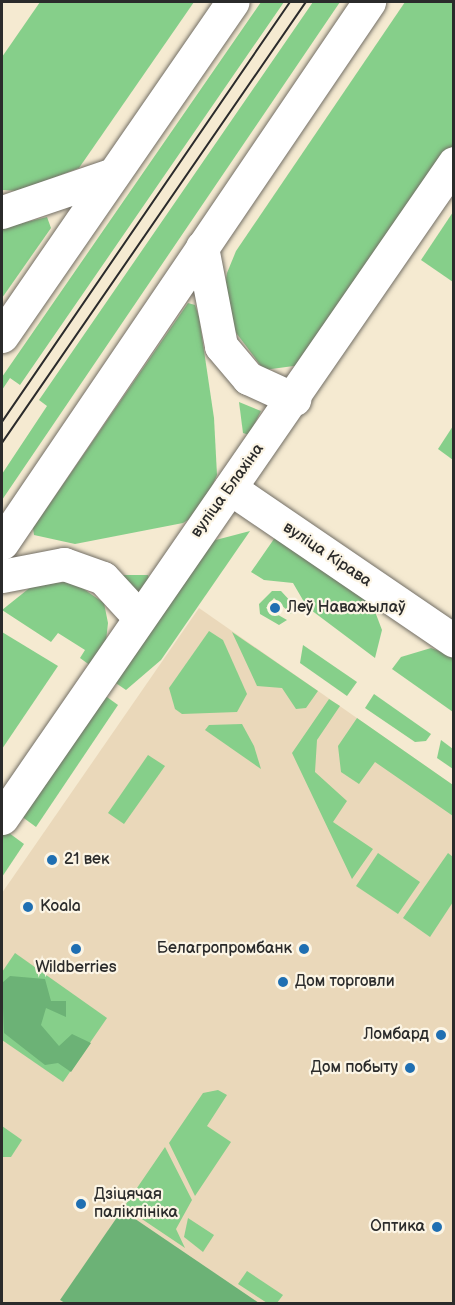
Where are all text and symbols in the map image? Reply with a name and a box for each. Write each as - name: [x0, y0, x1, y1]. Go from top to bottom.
- street label: вуліца Блахіна: [188, 440, 268, 542]
- street label: вуліца Кірава: [279, 518, 375, 592]
- place label: Леў Наважылаў: [287, 598, 406, 618]
- marker: Леў Наважылаў: [268, 601, 282, 615]
- place label: 21 век: [64, 850, 110, 870]
- marker: 21 век: [45, 853, 59, 867]
- place label: Koala: [40, 897, 81, 917]
- marker: Koala: [21, 900, 35, 914]
- place label: Белагропромбанк: [157, 939, 292, 959]
- marker: Wildberries: [69, 942, 83, 956]
- marker: Белагропромбанк: [297, 942, 311, 956]
- place label: Wildberries: [35, 958, 117, 978]
- place label: Дом торговли: [295, 972, 395, 992]
- marker: Дом торговли: [276, 975, 290, 989]
- place label: Ломбард: [363, 1025, 429, 1045]
- marker: Ломбард: [434, 1028, 448, 1042]
- place label: Дом побыту: [311, 1058, 398, 1078]
- marker: Дом побыту: [403, 1061, 417, 1075]
- place label: Дзіцячая паліклініка: [94, 1185, 178, 1223]
- marker: Дзіцячая паліклініка: [72, 1195, 90, 1213]
- place label: Оптика: [370, 1217, 425, 1237]
- marker: Оптика: [430, 1220, 444, 1234]

